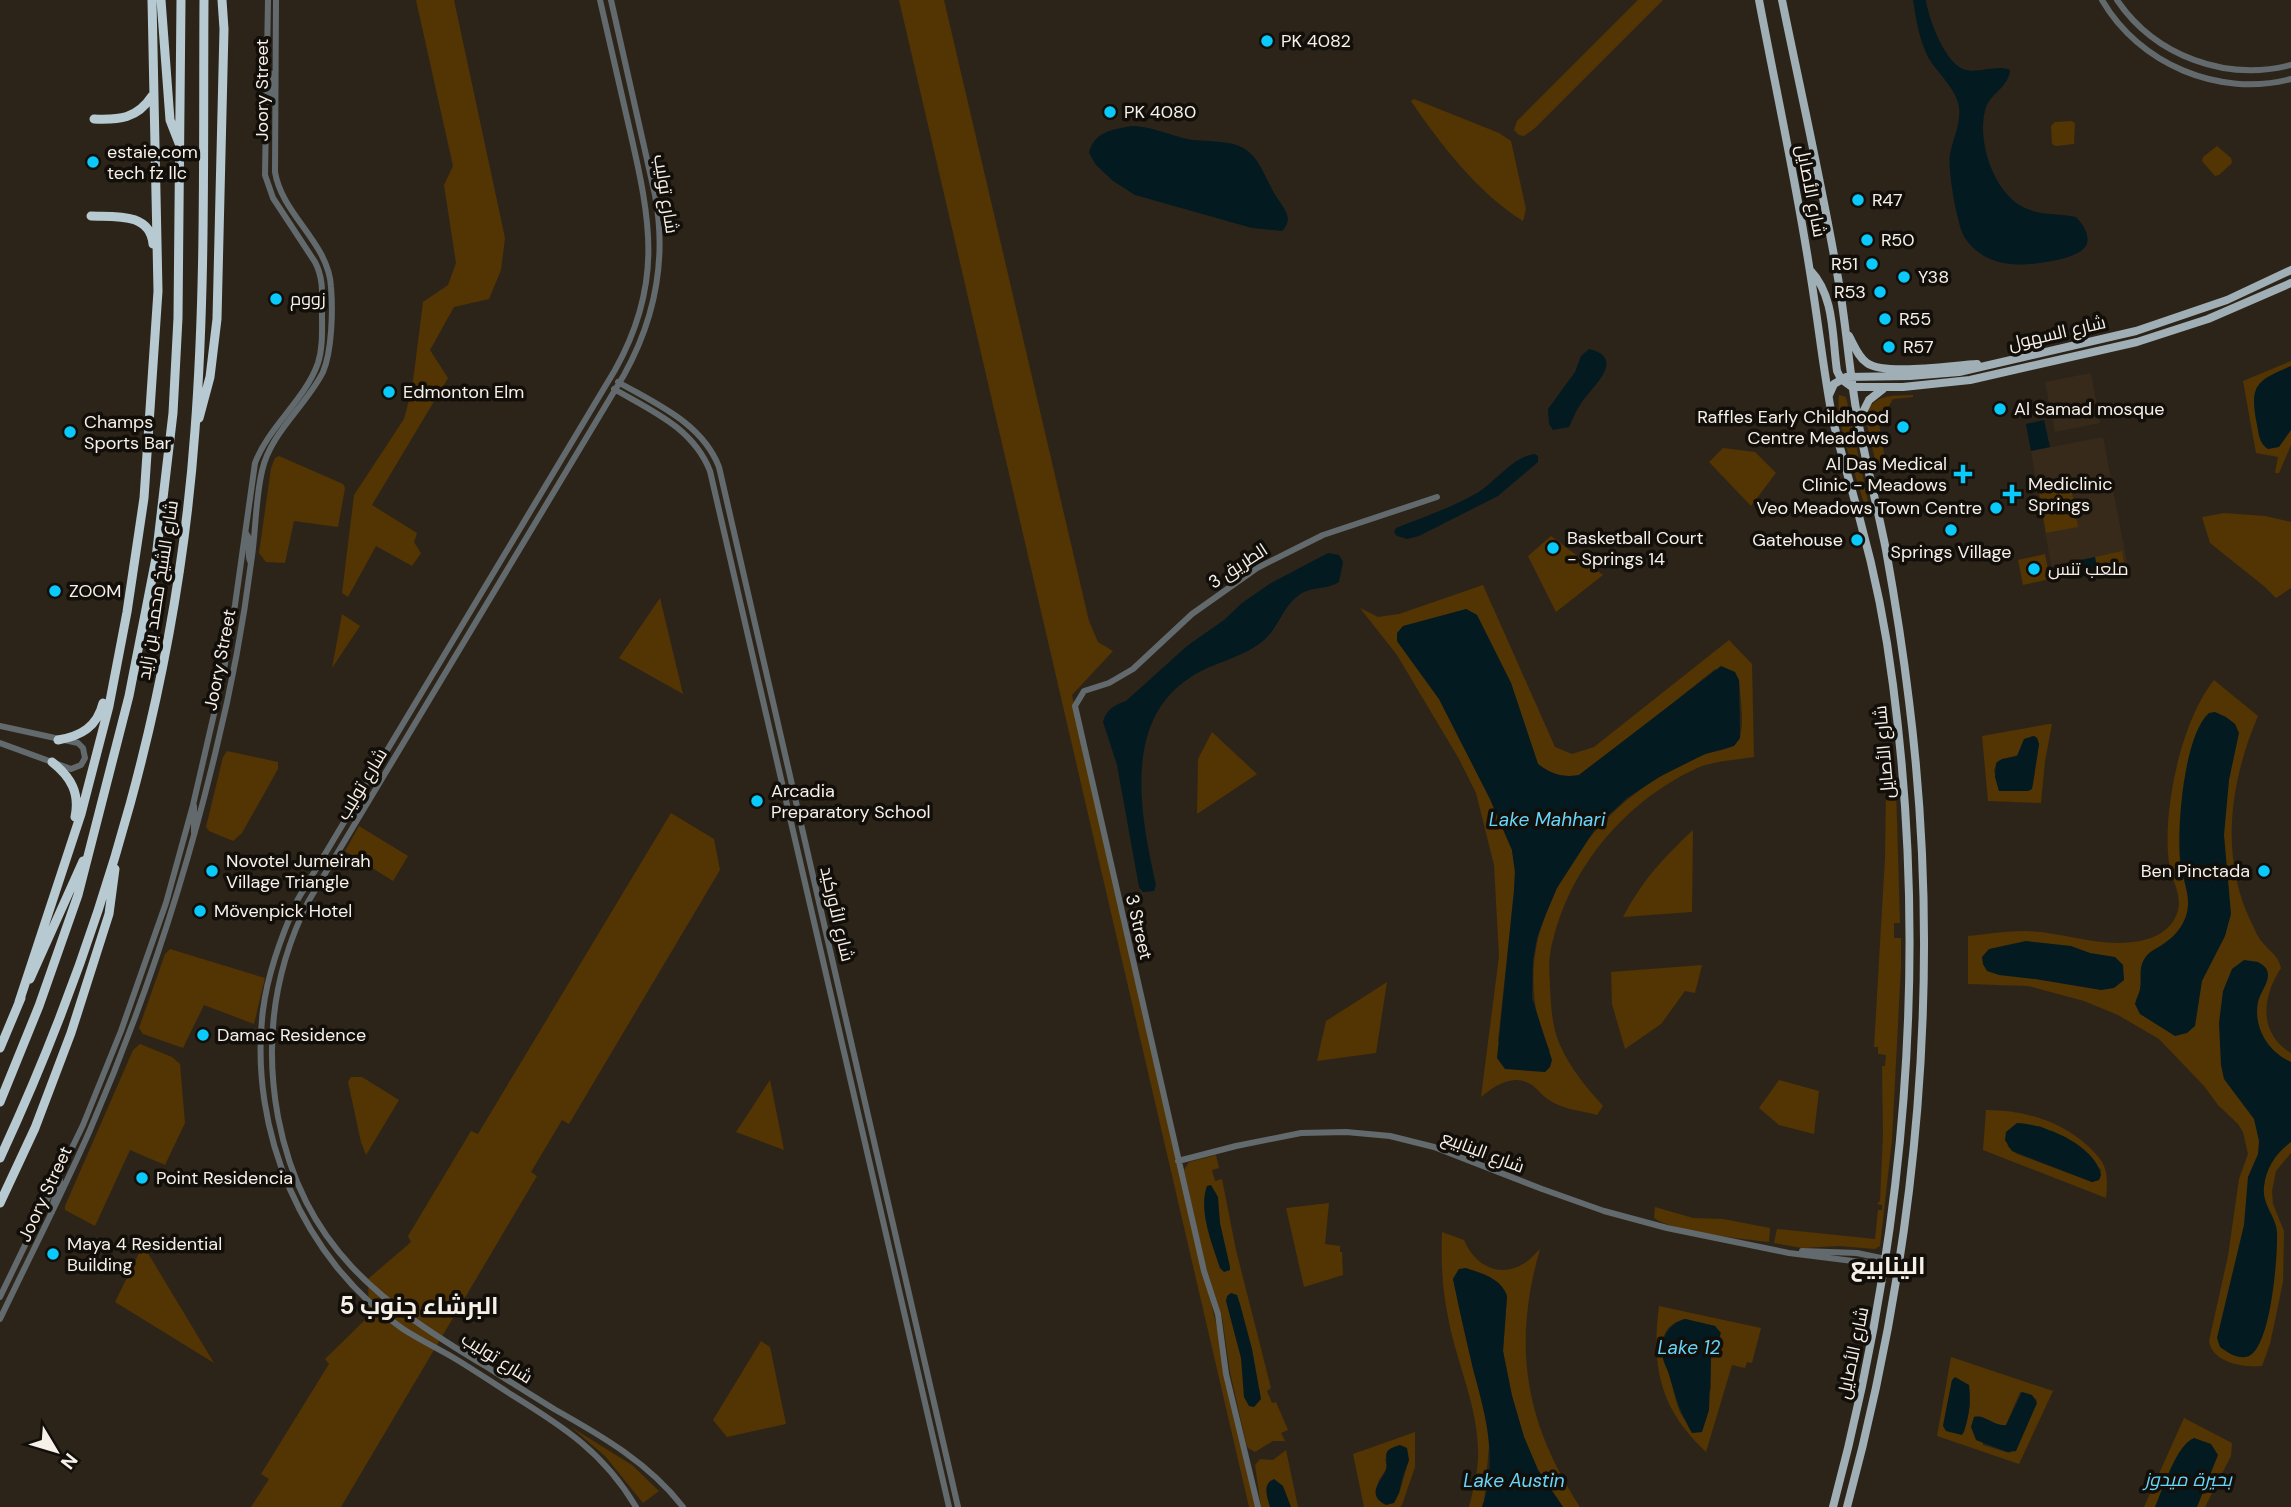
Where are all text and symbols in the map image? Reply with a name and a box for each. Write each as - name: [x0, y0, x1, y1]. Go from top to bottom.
- place label: PK 4082: [1281, 29, 1351, 53]
- marker: PK 4082: [1259, 33, 1275, 49]
- street label: Joory Street: [250, 39, 274, 141]
- place label: PK 4080: [1124, 100, 1196, 124]
- marker: PK 4080: [1102, 104, 1118, 120]
- place label: estaie.com tech fz llc: [107, 140, 198, 185]
- street label: شارع الأصايل: [1790, 143, 1832, 239]
- street label: شارع توليب: [648, 153, 684, 235]
- marker: estaie.com tech fz llc: [85, 154, 101, 170]
- place label: R47: [1872, 188, 1903, 212]
- marker: R47: [1850, 192, 1866, 208]
- place label: R50: [1881, 228, 1915, 252]
- marker: R50: [1859, 232, 1875, 248]
- place label: R51: [1831, 252, 1858, 276]
- marker: R51: [1864, 256, 1880, 272]
- place label: Y38: [1918, 265, 1949, 289]
- marker: Y38: [1896, 269, 1912, 285]
- place label: R53: [1834, 280, 1866, 304]
- marker: R53: [1872, 284, 1888, 300]
- place label: زووم: [290, 287, 326, 311]
- marker: زووم: [268, 291, 284, 307]
- place label: R55: [1899, 307, 1931, 331]
- street label: شارع السهول: [2006, 310, 2108, 356]
- marker: R55: [1877, 311, 1893, 327]
- place label: R57: [1903, 335, 1934, 359]
- marker: R57: [1881, 339, 1897, 355]
- place label: Edmonton Elm: [403, 380, 524, 404]
- marker: Edmonton Elm: [381, 384, 397, 400]
- place label: Al Samad mosque: [2014, 397, 2164, 421]
- marker: Al Samad mosque: [1992, 401, 2008, 417]
- place label: Raffles Early Childhood Centre Meadows: [1697, 405, 1889, 450]
- place label: Champs Sports Bar: [84, 410, 172, 455]
- marker: Raffles Early Childhood Centre Meadows: [1895, 419, 1911, 435]
- marker: Champs Sports Bar: [62, 424, 78, 440]
- place label: Al Das Medical Clinic - Meadows: [1802, 452, 1947, 497]
- marker: Al Das Medical Clinic - Meadows: [1953, 464, 1973, 484]
- place label: Mediclinic Springs: [2028, 472, 2113, 517]
- marker: Mediclinic Springs: [2002, 484, 2022, 504]
- place label: Veo Meadows Town Centre: [1756, 496, 1982, 520]
- street label: شارع الشيخ محمد بن زايد: [132, 498, 184, 682]
- marker: Veo Meadows Town Centre: [1988, 500, 2004, 516]
- marker: Springs Village: [1943, 522, 1959, 538]
- place label: Basketball Court - Springs 14: [1567, 526, 1704, 571]
- place label: Gatehouse: [1752, 528, 1843, 552]
- marker: Gatehouse: [1849, 532, 1865, 548]
- street label: 3 الطريق: [1204, 538, 1272, 594]
- marker: Basketball Court - Springs 14: [1545, 540, 1561, 556]
- place label: Springs Village: [1891, 540, 2011, 564]
- place label: ملعب تنس: [2048, 557, 2129, 581]
- marker: ملعب تنس: [2026, 561, 2042, 577]
- place label: ZOOM: [69, 579, 121, 603]
- marker: ZOOM: [47, 583, 63, 599]
- street label: Joory Street: [198, 607, 242, 713]
- street label: شارع الأصايل: [1868, 704, 1900, 800]
- street label: شارع توليب: [331, 744, 393, 824]
- place label: Arcadia Preparatory School: [771, 779, 931, 824]
- marker: Arcadia Preparatory School: [749, 793, 765, 809]
- water label: Lake Mahhari: [1489, 807, 1606, 832]
- place label: Novotel Jumeirah Village Triangle: [226, 849, 371, 894]
- place label: Ben Pinctada: [2141, 859, 2250, 883]
- marker: Novotel Jumeirah Village Triangle: [204, 863, 220, 879]
- marker: Ben Pinctada: [2256, 863, 2272, 879]
- street label: شارع الأوركيد: [814, 864, 860, 964]
- street label: 3 Street: [1120, 892, 1158, 962]
- place label: Mövenpick Hotel: [214, 899, 352, 923]
- marker: Mövenpick Hotel: [192, 903, 208, 919]
- place label: Damac Residence: [217, 1023, 366, 1047]
- marker: Damac Residence: [195, 1027, 211, 1043]
- street label: شارع الينابيع: [1438, 1125, 1528, 1179]
- street label: Joory Street: [12, 1142, 78, 1246]
- place label: Point Residencia: [156, 1166, 293, 1190]
- marker: Point Residencia: [134, 1170, 150, 1186]
- place label: Maya 4 Residential Building: [67, 1232, 222, 1277]
- marker: Maya 4 Residential Building: [45, 1246, 61, 1262]
- district label: الينابيع: [1851, 1250, 1925, 1282]
- district label: البرشاء جنوب 5: [339, 1290, 499, 1321]
- street label: شارع الأصايل: [1832, 1305, 1874, 1401]
- street label: شارع توليب: [457, 1327, 537, 1389]
- water label: Lake 12: [1657, 1335, 1721, 1360]
- north arrow: [21, 1416, 91, 1486]
- text: N: [55, 1448, 83, 1474]
- water label: بحيرة ميدوز: [2142, 1467, 2233, 1492]
- water label: Lake Austin: [1463, 1468, 1565, 1493]

